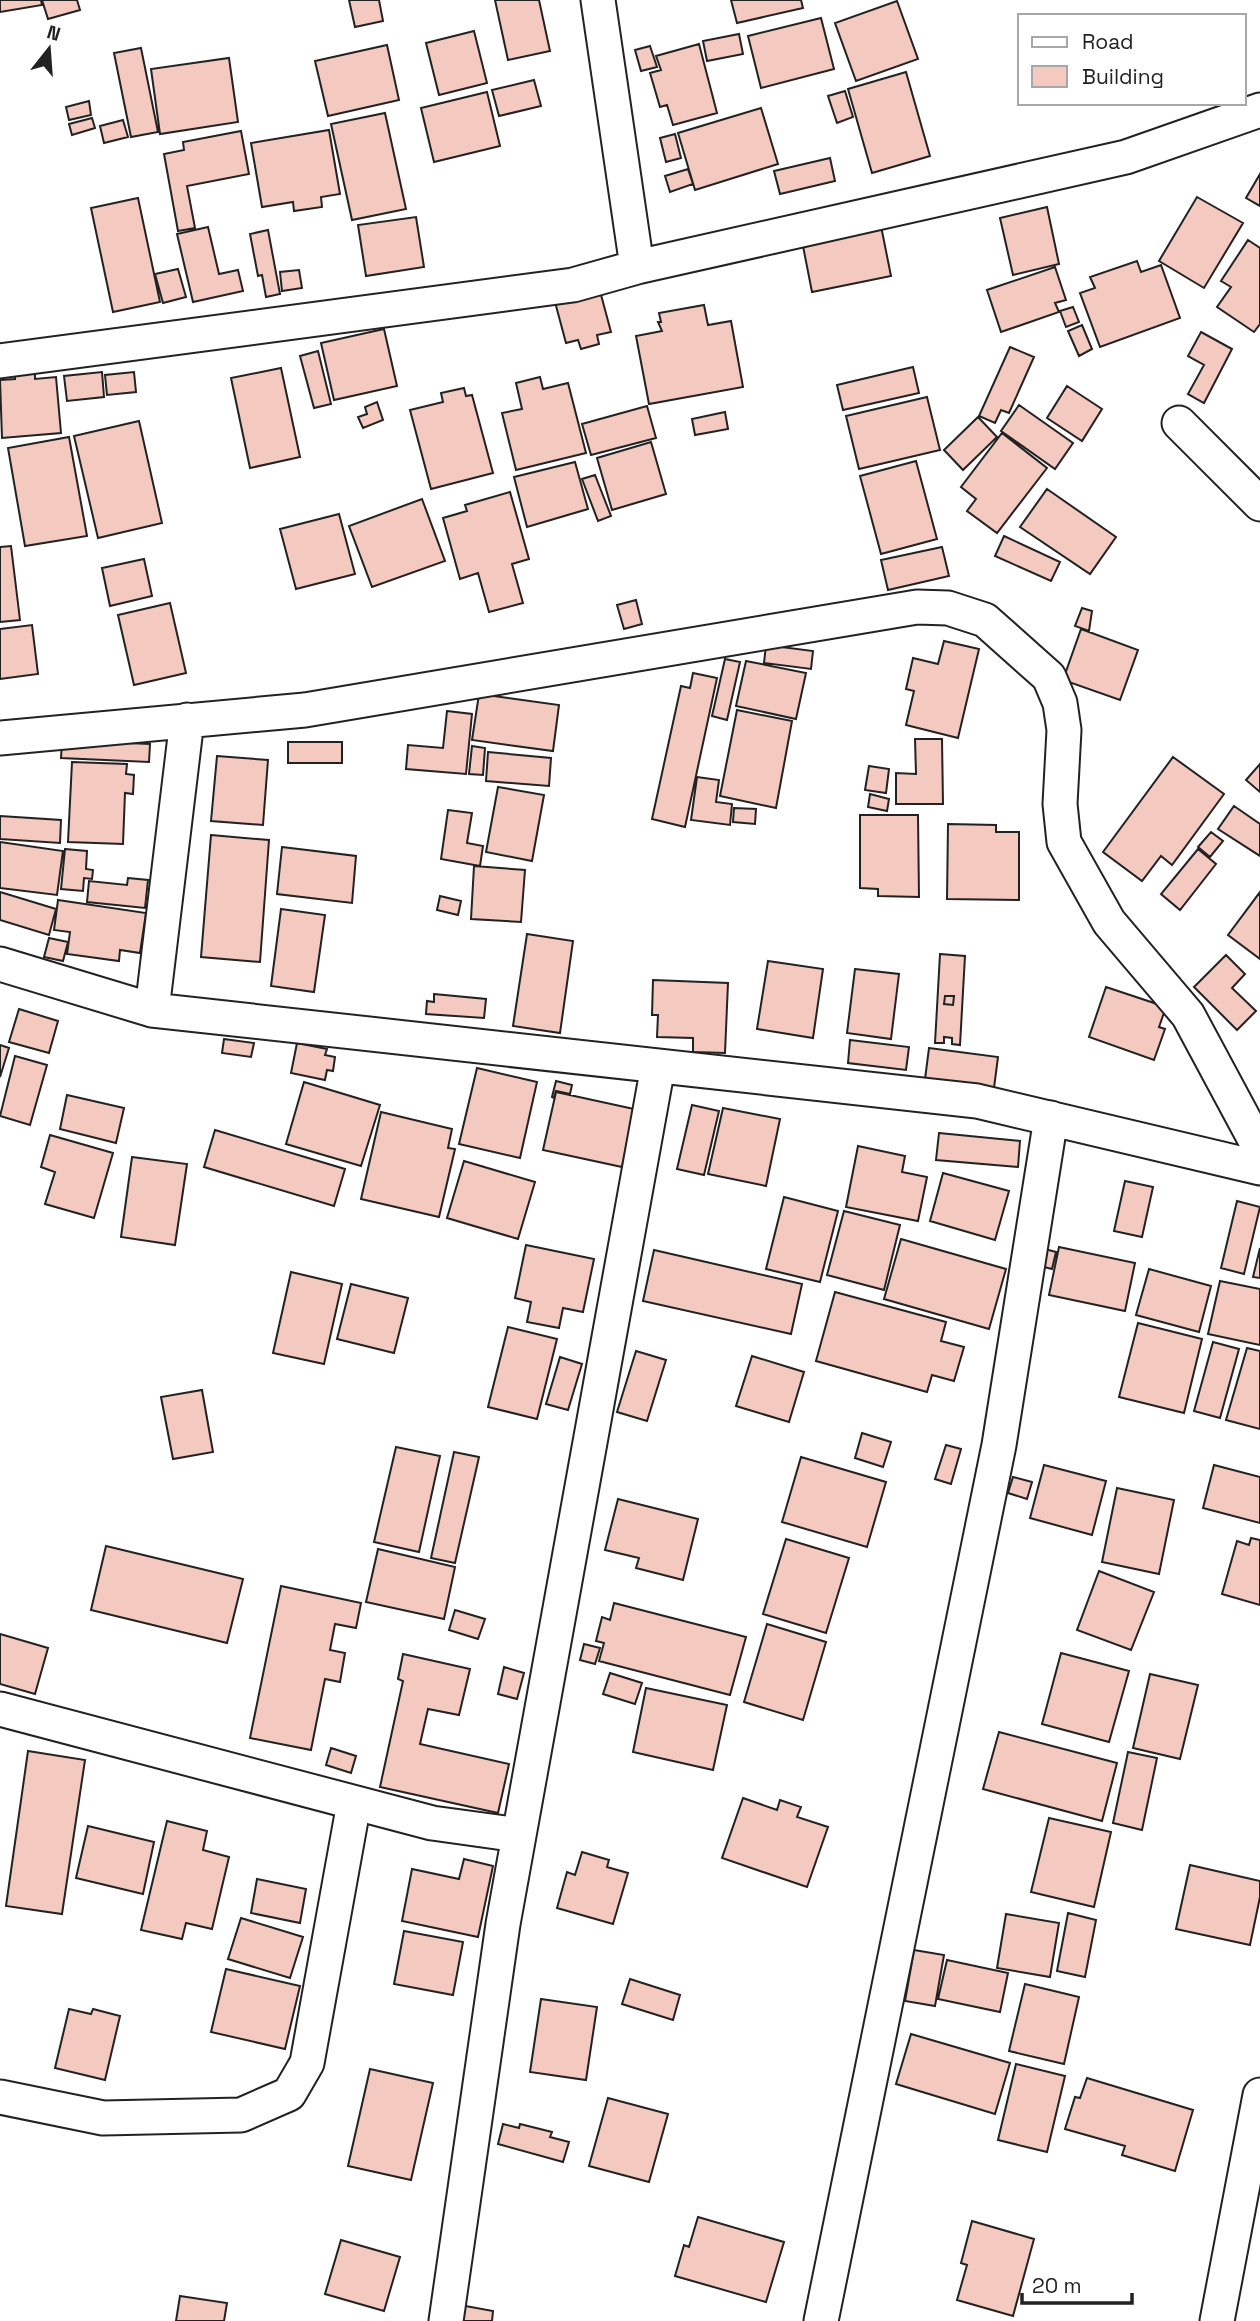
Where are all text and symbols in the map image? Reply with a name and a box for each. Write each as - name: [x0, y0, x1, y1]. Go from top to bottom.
- north arrow: [14, 14, 84, 84]
- legend: [1018, 14, 1246, 105]
- text: N: [44, 19, 64, 47]
- text: Road: [1082, 28, 1134, 55]
- text: Building: [1082, 63, 1164, 90]
- scale bar: [1022, 2262, 1132, 2306]
- text: 20 m: [1032, 2272, 1082, 2299]

